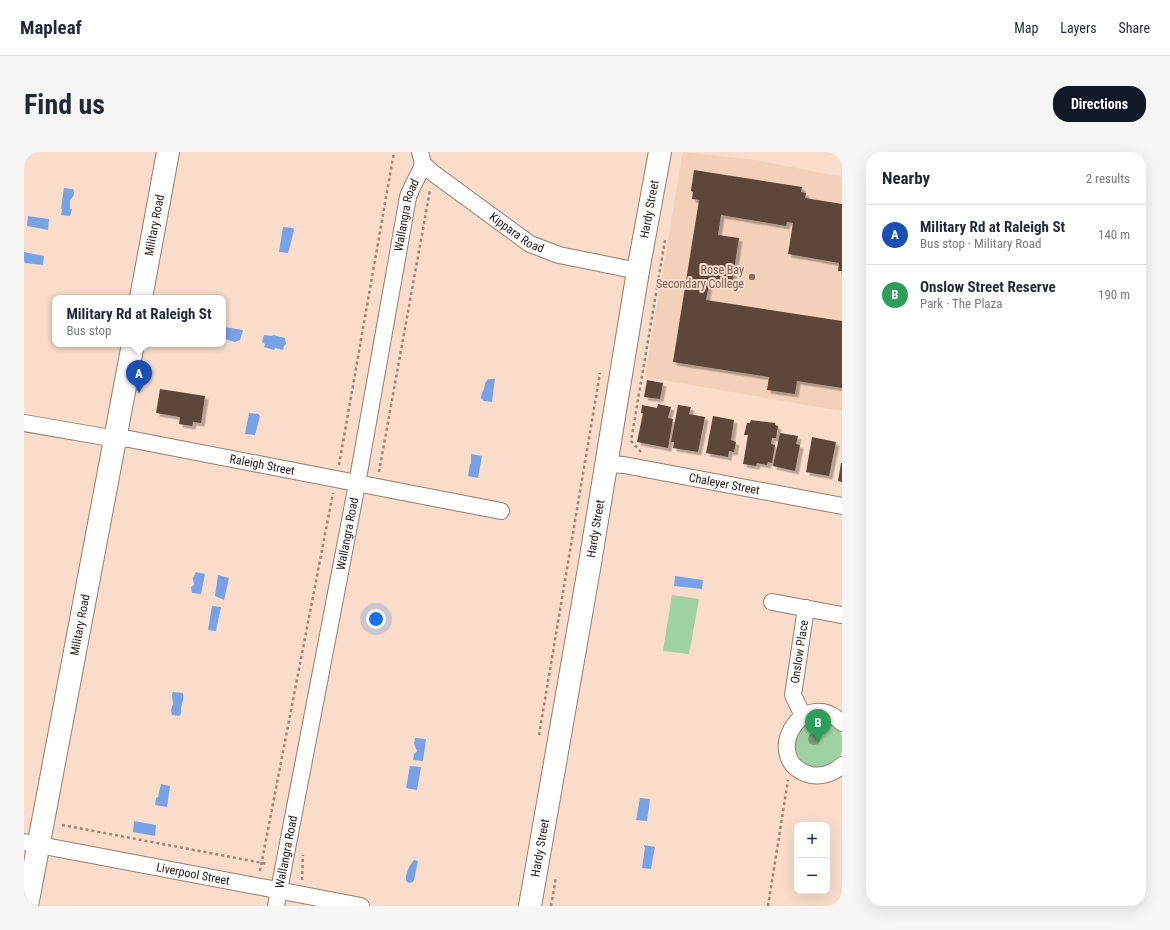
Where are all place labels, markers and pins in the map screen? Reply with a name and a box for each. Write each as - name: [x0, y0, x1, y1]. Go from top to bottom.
- place label: Rose Bay Secondary College: [656, 263, 744, 291]
- marker: Rose Bay Secondary College: [747, 272, 757, 282]
- pin: A: [126, 360, 152, 393]
- pin: B: [805, 709, 831, 742]

